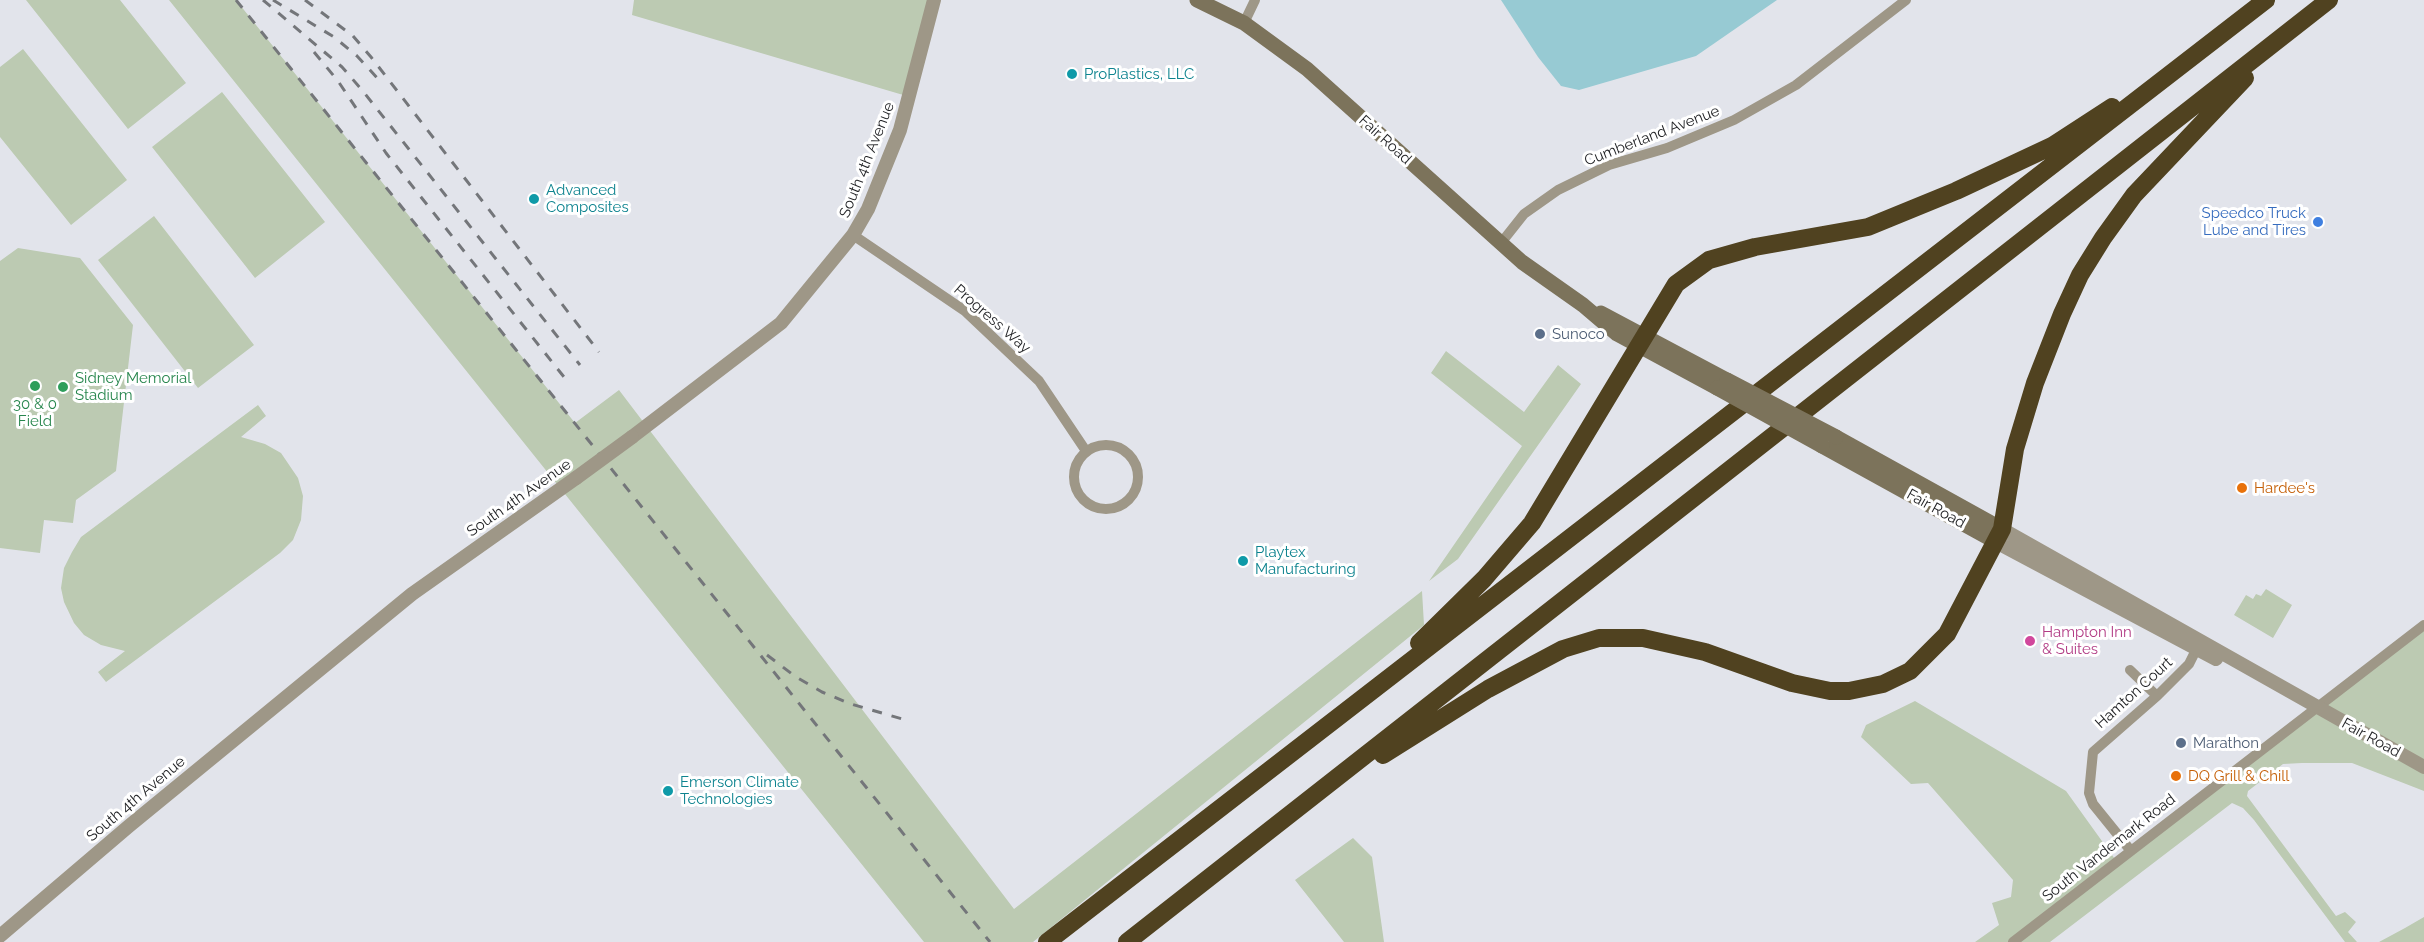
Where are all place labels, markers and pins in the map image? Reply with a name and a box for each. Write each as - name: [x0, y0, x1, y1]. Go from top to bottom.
- place label: ProPlastics, LLC: [1084, 65, 1194, 83]
- marker: ProPlastics, LLC: [1065, 67, 1079, 81]
- place label: Advanced Composites: [546, 181, 629, 216]
- marker: Advanced Composites: [527, 192, 541, 206]
- place label: Speedco Truck Lube and Tires: [2202, 204, 2306, 239]
- marker: Speedco Truck Lube and Tires: [2311, 215, 2325, 229]
- place label: Sunoco: [1552, 325, 1605, 343]
- marker: Sunoco: [1533, 327, 1547, 341]
- place label: Sidney Memorial Stadium: [75, 369, 191, 404]
- marker: 30 & 0 Field: [28, 379, 42, 393]
- marker: Sidney Memorial Stadium: [56, 380, 70, 394]
- place label: 30 & 0 Field: [13, 395, 57, 430]
- place label: Hardee's: [2254, 479, 2315, 497]
- marker: Hardee's: [2235, 481, 2249, 495]
- place label: Playtex Manufacturing: [1255, 543, 1356, 578]
- marker: Playtex Manufacturing: [1236, 554, 1250, 568]
- place label: Hampton Inn & Suites: [2042, 623, 2132, 658]
- marker: Hampton Inn & Suites: [2023, 634, 2037, 648]
- place label: Marathon: [2193, 734, 2259, 752]
- marker: Marathon: [2174, 736, 2188, 750]
- place label: DQ Grill & Chill: [2188, 767, 2289, 785]
- marker: DQ Grill & Chill: [2169, 769, 2183, 783]
- place label: Emerson Climate Technologies: [680, 773, 799, 808]
- marker: Emerson Climate Technologies: [661, 784, 675, 798]

